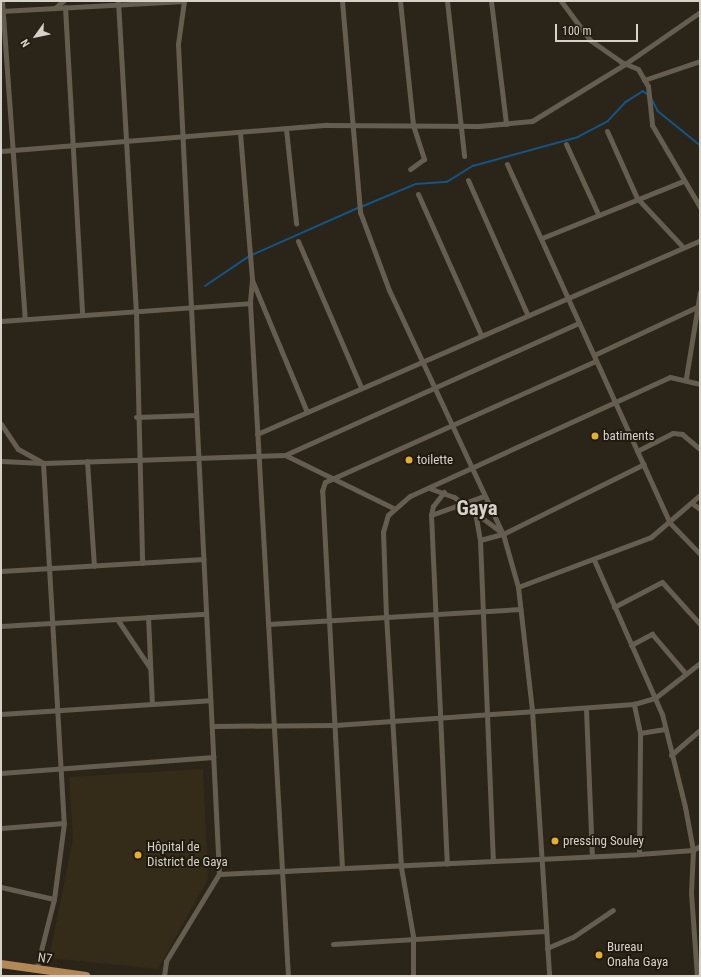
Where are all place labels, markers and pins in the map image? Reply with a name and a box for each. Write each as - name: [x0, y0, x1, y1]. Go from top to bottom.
- place label: batiments: [603, 428, 654, 444]
- marker: batiments: [590, 431, 600, 441]
- place label: toilette: [417, 452, 453, 468]
- marker: toilette: [404, 455, 414, 465]
- place label: pressing Souley: [563, 833, 644, 849]
- marker: pressing Souley: [550, 836, 560, 846]
- place label: Hôpital de District de Gaya: [147, 840, 228, 871]
- marker: Hôpital de District de Gaya: [132, 849, 144, 861]
- place label: Bureau Onaha Gaya: [607, 940, 668, 971]
- marker: Bureau Onaha Gaya: [594, 950, 604, 960]

